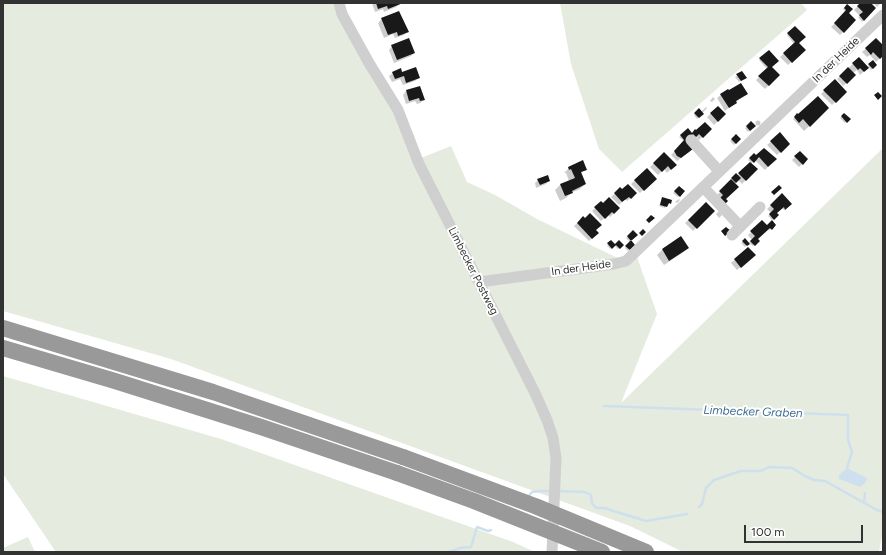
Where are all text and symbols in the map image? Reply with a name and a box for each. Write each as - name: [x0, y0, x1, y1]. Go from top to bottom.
- street label: In der Heide: [810, 34, 862, 86]
- street label: Limbecker Postweg: [445, 225, 501, 317]
- street label: In der Heide: [550, 257, 612, 279]
- water label: Limbecker Graben: [703, 403, 803, 421]
- scale bar: [746, 517, 865, 543]
- text: 100 m: [751, 525, 785, 539]

